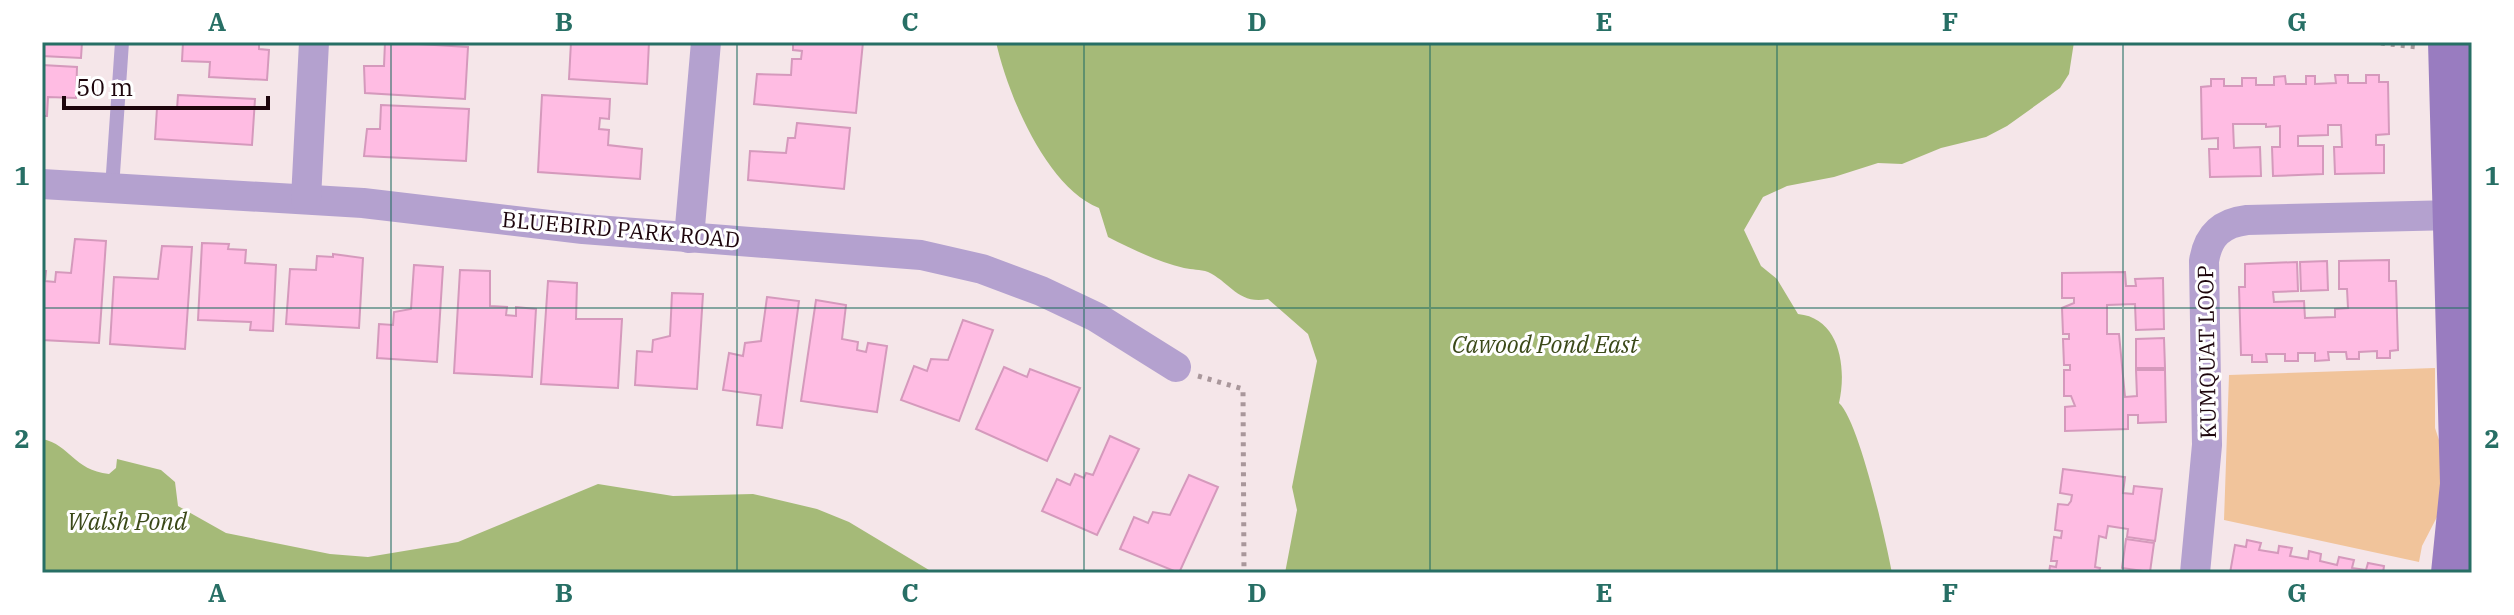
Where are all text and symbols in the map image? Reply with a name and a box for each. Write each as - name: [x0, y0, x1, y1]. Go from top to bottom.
- text: A: [208, 4, 226, 38]
- text: B: [555, 4, 573, 38]
- text: C: [901, 4, 919, 38]
- text: D: [1247, 4, 1267, 38]
- text: E: [1595, 4, 1613, 38]
- text: F: [1942, 4, 1958, 38]
- text: G: [2287, 4, 2307, 38]
- scale bar: [64, 60, 268, 110]
- text: 50 m: [76, 71, 133, 103]
- text: 1: [14, 158, 30, 192]
- text: 1: [2484, 158, 2500, 192]
- street label: BLUEBIRD PARK ROAD: [501, 204, 741, 254]
- street label: KUMQUAT LOOP: [2190, 265, 2222, 439]
- water label: Cawood Pond East: [1452, 328, 1640, 360]
- text: 2: [14, 421, 30, 455]
- text: 2: [2484, 421, 2500, 455]
- water label: Walsh Pond: [67, 505, 188, 537]
- text: A: [208, 575, 226, 609]
- text: B: [555, 575, 573, 609]
- text: C: [901, 575, 919, 609]
- text: D: [1247, 575, 1267, 609]
- text: E: [1595, 575, 1613, 609]
- text: F: [1942, 575, 1958, 609]
- text: G: [2287, 575, 2307, 609]

